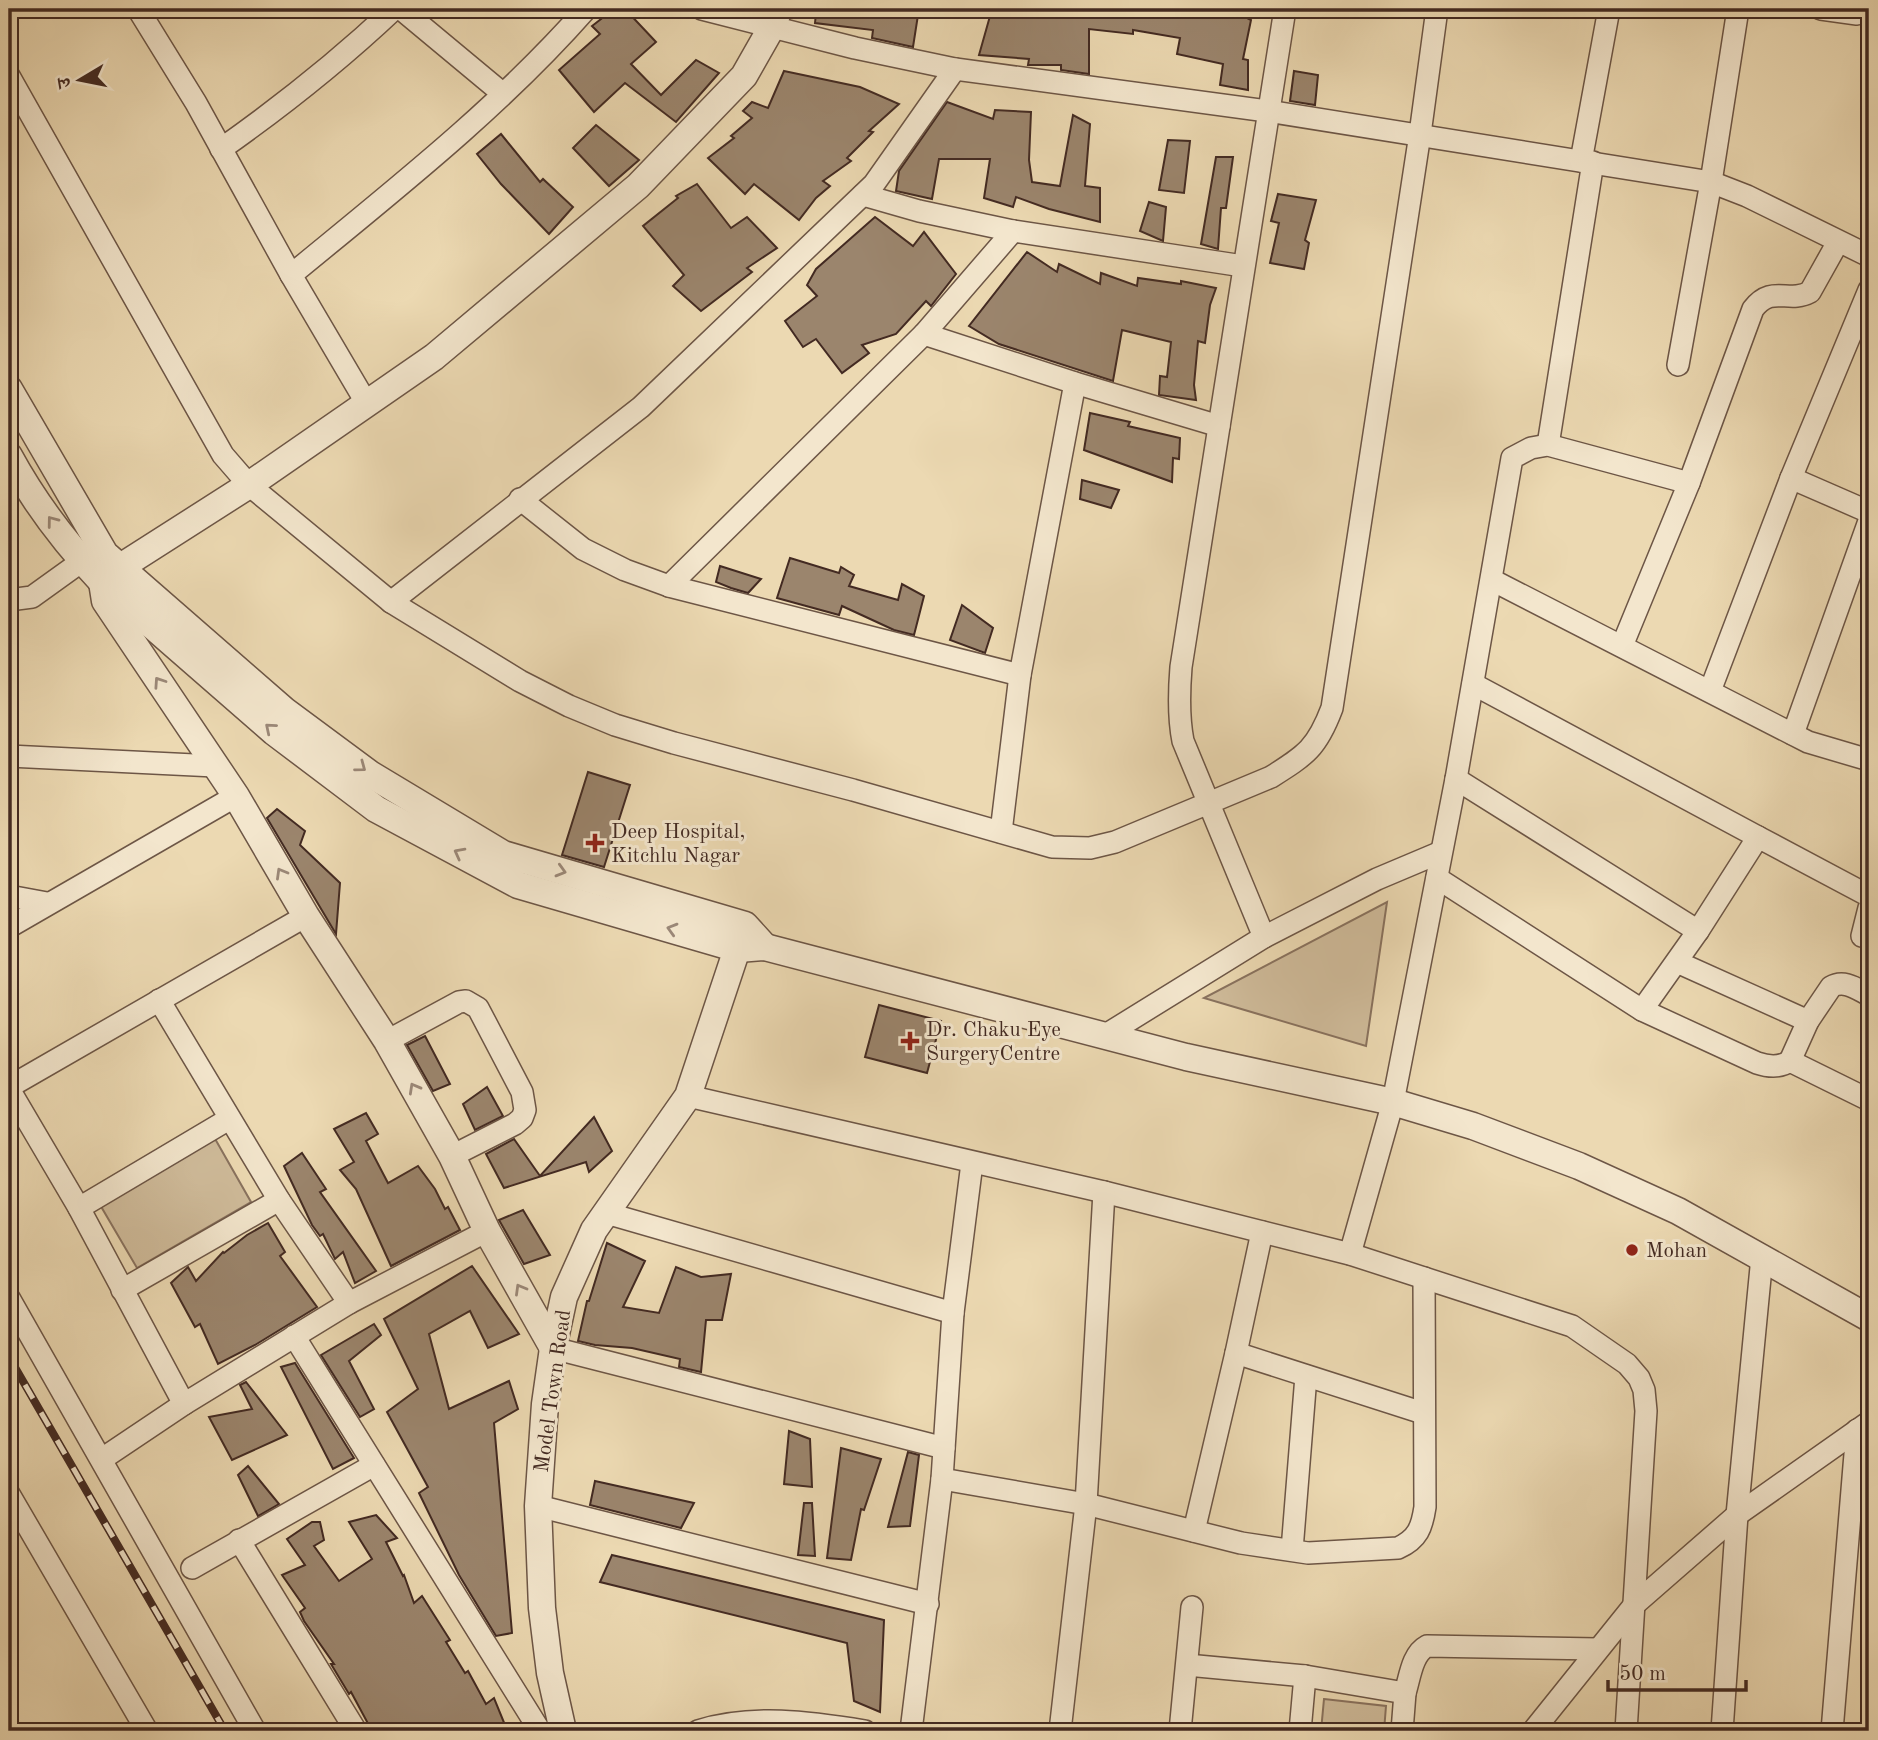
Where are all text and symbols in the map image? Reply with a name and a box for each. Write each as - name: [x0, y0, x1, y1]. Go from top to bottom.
- north arrow: [46, 46, 116, 116]
- text: उ: [55, 75, 76, 91]
- one-way arrow: [48, 517, 60, 529]
- one-way arrow: [154, 676, 167, 689]
- one-way arrow: [265, 724, 278, 736]
- one-way arrow: [353, 759, 366, 771]
- place label: Deep Hospital, Kitchlu Nagar: [611, 822, 745, 867]
- marker: Deep Hospital, Kitchlu Nagar: [585, 833, 605, 853]
- one-way arrow: [454, 848, 466, 861]
- one-way arrow: [555, 863, 567, 878]
- one-way arrow: [276, 868, 289, 881]
- one-way arrow: [666, 923, 678, 938]
- place label: Dr. Chaku Eye SurgeryCentre: [926, 1020, 1061, 1065]
- marker: Dr. Chaku Eye SurgeryCentre: [900, 1031, 920, 1051]
- one-way arrow: [409, 1082, 422, 1095]
- place label: Mohan: [1646, 1241, 1707, 1262]
- marker: Mohan: [1624, 1242, 1640, 1258]
- one-way arrow: [515, 1283, 528, 1296]
- street label: Model Town Road: [532, 1308, 575, 1474]
- scale bar: [1608, 1649, 1747, 1693]
- text: 50 m: [1619, 1664, 1666, 1685]

